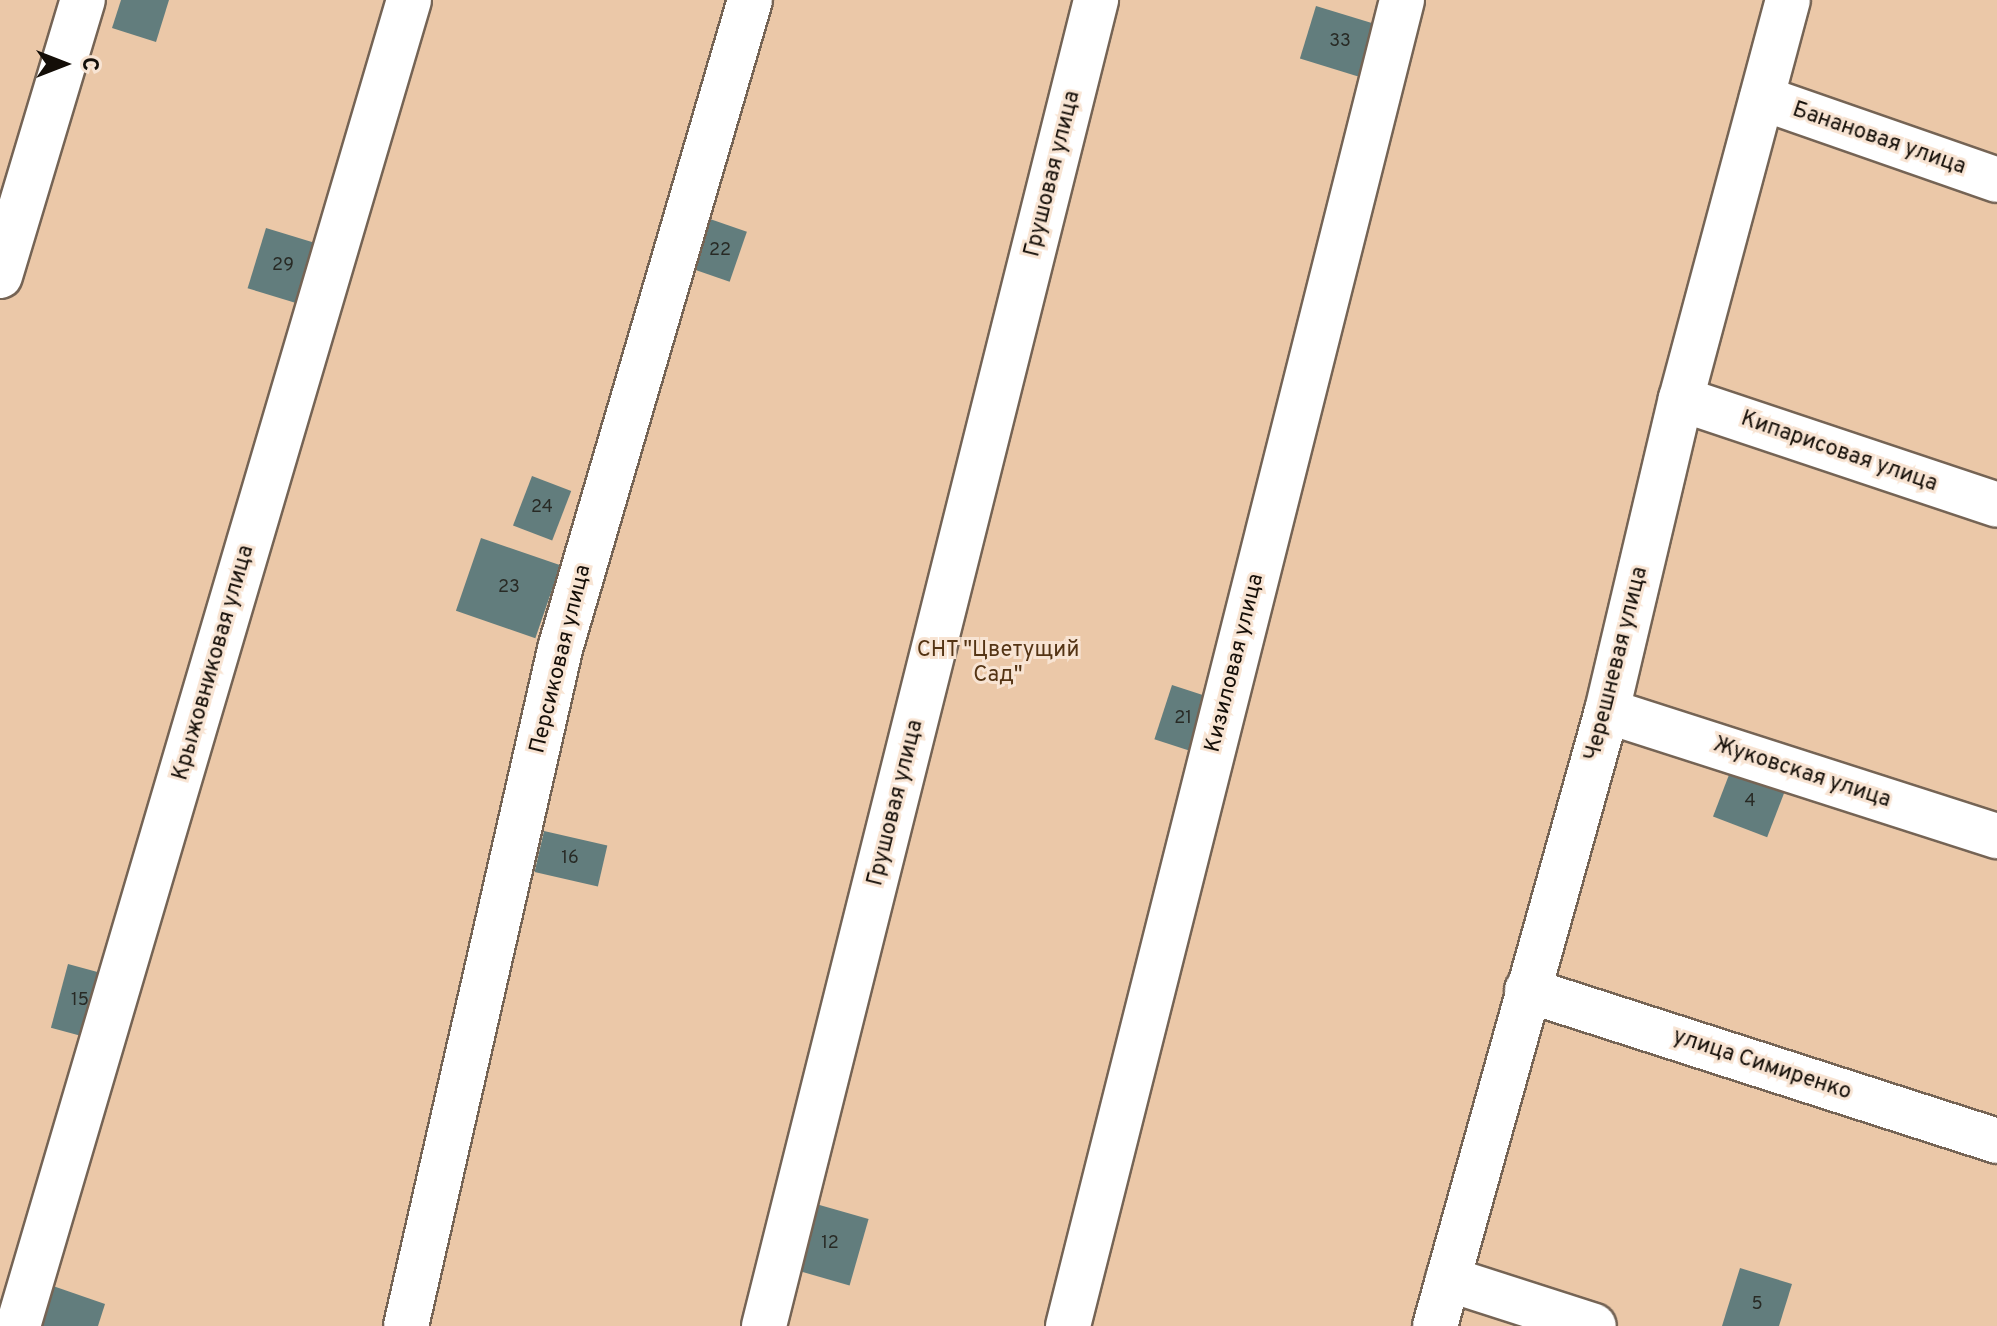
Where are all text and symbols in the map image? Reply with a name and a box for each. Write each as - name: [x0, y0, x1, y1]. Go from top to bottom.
- north arrow: [24, 24, 104, 104]
- house number: 33: [1329, 31, 1351, 53]
- text: С: [75, 57, 102, 71]
- street label: Грушовая улица: [1020, 88, 1086, 260]
- street label: Банановая улица: [1789, 97, 1969, 181]
- house number: 22: [709, 240, 731, 262]
- house number: 29: [272, 255, 294, 277]
- street label: Кипарисовая улица: [1737, 406, 1941, 498]
- house number: 24: [531, 497, 553, 519]
- street label: Крыжовниковая улица: [168, 542, 260, 784]
- street label: Персиковая улица: [525, 562, 597, 756]
- street label: Черешневая улица: [1580, 564, 1654, 764]
- street label: Кизиловая улица: [1200, 571, 1270, 755]
- house number: 23: [498, 577, 520, 599]
- park label: СНТ "Цветущий Сад": [916, 637, 1080, 688]
- house number: 21: [1174, 708, 1192, 730]
- street label: Грушовая улица: [863, 717, 929, 889]
- street label: Жуковская улица: [1710, 732, 1894, 814]
- house number: 4: [1744, 791, 1756, 813]
- house number: 16: [561, 848, 579, 870]
- house number: 15: [71, 990, 89, 1012]
- street label: улица Симиренко: [1669, 1024, 1855, 1106]
- house number: 12: [821, 1233, 839, 1255]
- house number: 5: [1751, 1294, 1763, 1316]

